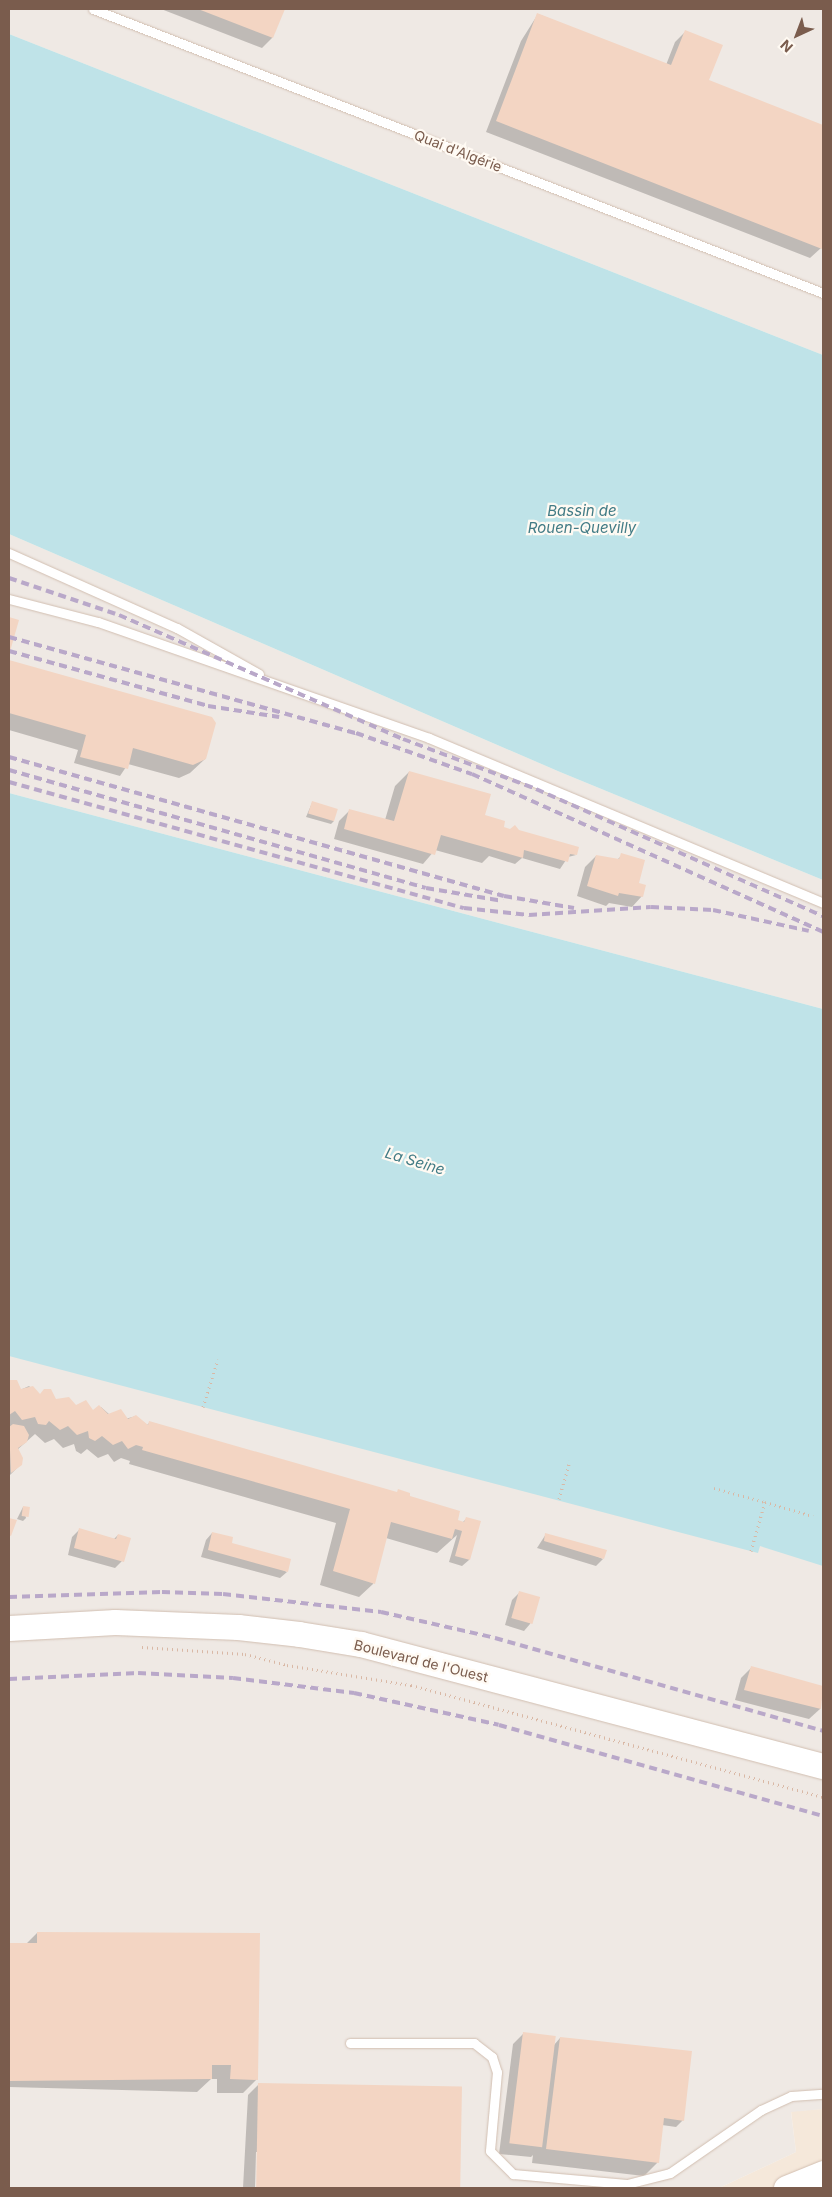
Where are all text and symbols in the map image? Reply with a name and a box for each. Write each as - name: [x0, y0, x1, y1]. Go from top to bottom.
- north arrow: [772, 10, 822, 60]
- text: N: [777, 36, 796, 56]
- street label: Quai d'Algérie: [412, 127, 504, 175]
- water label: Bassin de Rouen-Quevilly: [528, 501, 636, 536]
- water label: La Seine: [383, 1143, 447, 1179]
- street label: Boulevard de l'Ouest: [352, 1636, 490, 1686]

